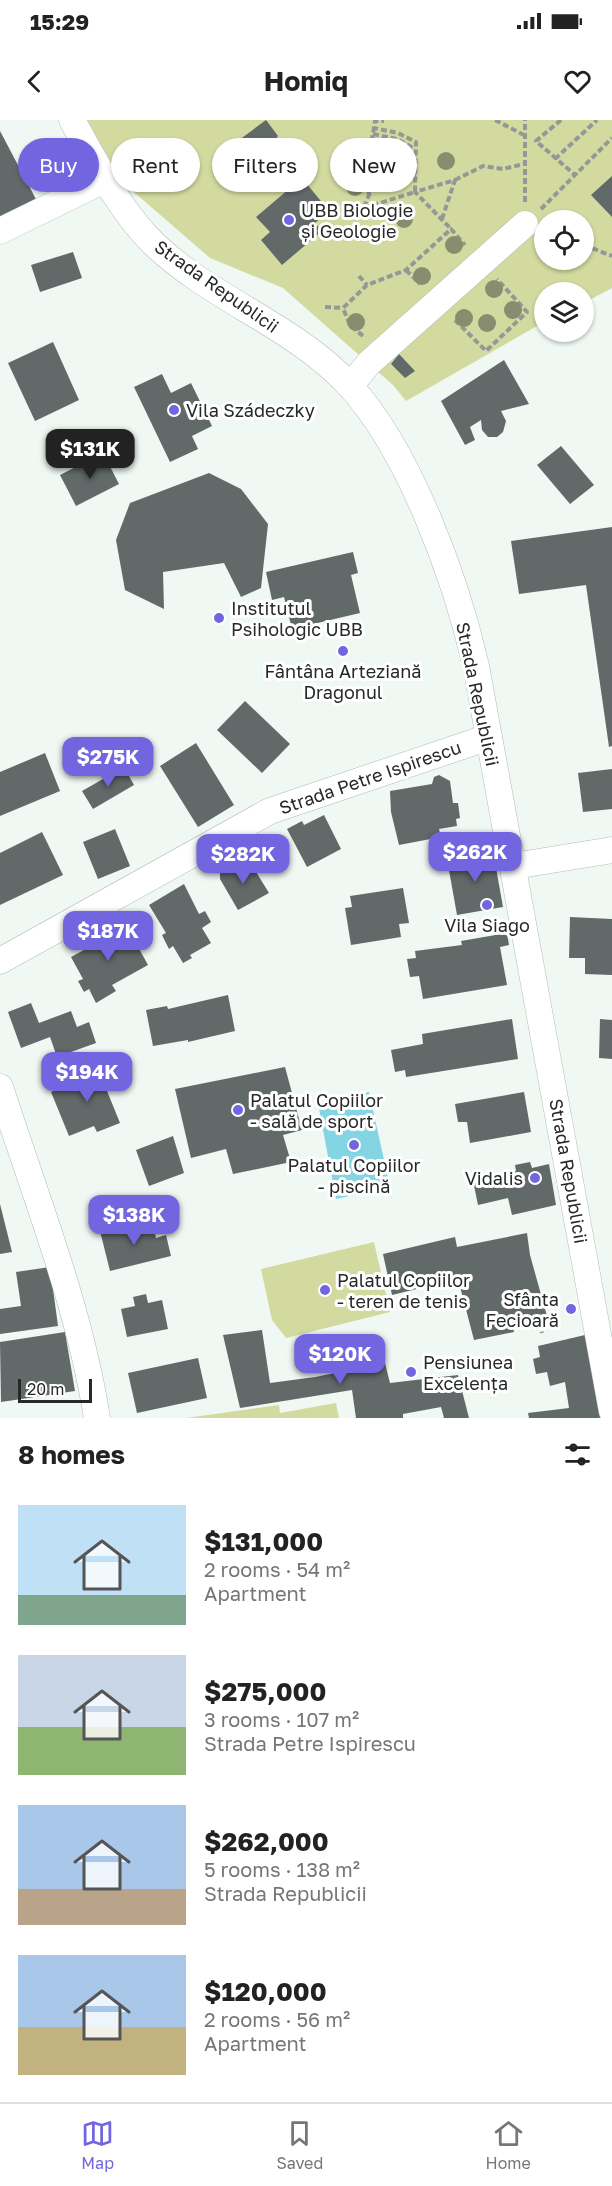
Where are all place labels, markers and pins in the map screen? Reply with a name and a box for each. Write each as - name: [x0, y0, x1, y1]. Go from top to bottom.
- place label: UBB Biologie și Geologie: [301, 199, 413, 242]
- marker: UBB Biologie și Geologie: [282, 213, 296, 227]
- place label: Vila Szádeczky: [186, 399, 315, 421]
- marker: Vila Szádeczky: [167, 403, 181, 417]
- pin: $131K: [48, 429, 132, 480]
- place label: Institutul Psihologic UBB: [231, 597, 363, 640]
- marker: Institutul Psihologic UBB: [212, 611, 226, 625]
- marker: Fântâna Arteziană Dragonul: [336, 644, 350, 658]
- place label: Fântâna Arteziană Dragonul: [264, 660, 422, 703]
- pin: $275K: [66, 737, 150, 788]
- pin: $262K: [433, 832, 517, 883]
- pin: $282K: [201, 834, 285, 885]
- marker: Vila Siago: [480, 898, 494, 912]
- pin: $187K: [66, 911, 150, 962]
- place label: Vila Siago: [444, 914, 530, 936]
- pin: $194K: [45, 1052, 129, 1103]
- place label: Palatul Copiilor - sală de sport: [250, 1089, 383, 1132]
- marker: Palatul Copiilor - sală de sport: [231, 1103, 245, 1117]
- marker: Palatul Copiilor - piscină: [347, 1138, 361, 1152]
- place label: Palatul Copiilor - piscină: [287, 1154, 421, 1197]
- place label: Vidalis: [465, 1167, 523, 1189]
- marker: Vidalis: [528, 1171, 542, 1185]
- pin: $138K: [92, 1195, 176, 1246]
- place label: Palatul Copiilor - teren de tenis: [337, 1269, 470, 1312]
- marker: Palatul Copiilor - teren de tenis: [318, 1283, 332, 1297]
- place label: Sfânta Fecioară: [485, 1288, 559, 1331]
- marker: Sfânta Fecioară: [564, 1302, 578, 1316]
- pin: $120K: [298, 1334, 382, 1385]
- place label: Pensiunea Excelența: [423, 1351, 513, 1394]
- marker: Pensiunea Excelența: [404, 1365, 418, 1379]

